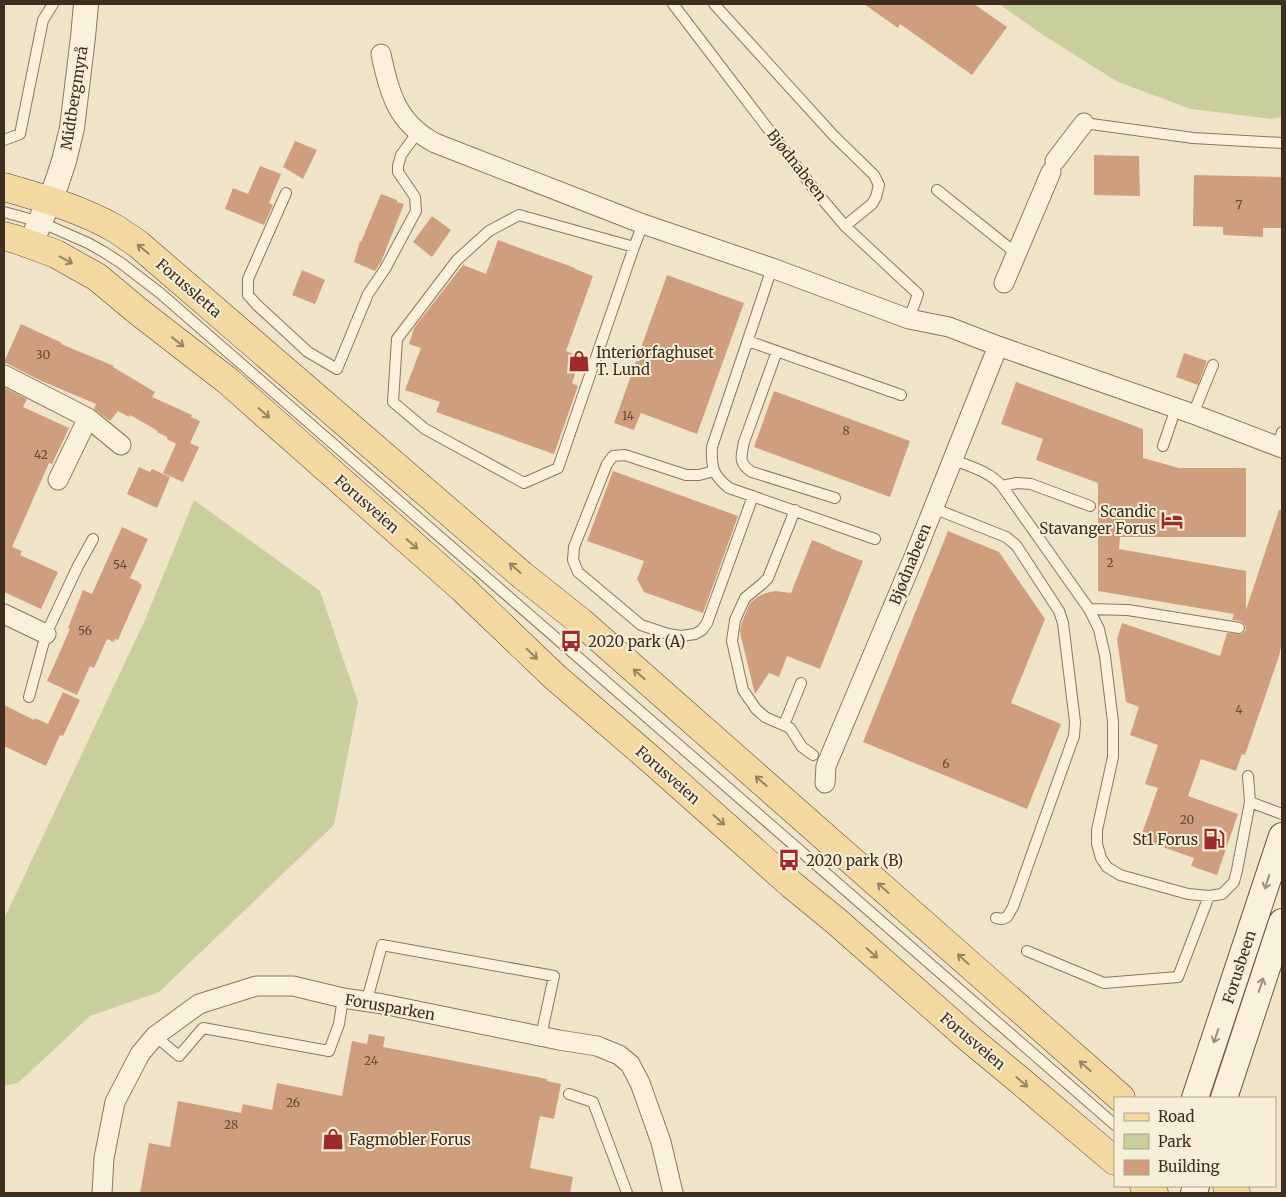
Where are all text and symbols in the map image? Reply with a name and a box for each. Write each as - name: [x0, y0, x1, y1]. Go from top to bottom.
- street label: Midtbergmyrå: [56, 45, 92, 151]
- street label: Bjødnabeen: [763, 125, 831, 205]
- house number: 7: [1236, 197, 1243, 212]
- one-way arrow: [137, 243, 150, 254]
- street label: Forussletta: [152, 254, 226, 322]
- one-way arrow: [58, 255, 73, 265]
- one-way arrow: [171, 336, 184, 347]
- place label: Interiørfaghuset T. Lund: [596, 343, 714, 379]
- house number: 30: [36, 347, 50, 362]
- shop icon: Interiørfaghuset T. Lund: [566, 348, 592, 374]
- one-way arrow: [258, 408, 271, 419]
- house number: 14: [622, 408, 635, 423]
- house number: 8: [842, 423, 850, 438]
- house number: 42: [34, 447, 48, 462]
- street label: Forusveien: [331, 471, 403, 537]
- place label: Scandic Stavanger Forus: [1039, 502, 1156, 538]
- hotel icon: Scandic Stavanger Forus: [1159, 507, 1185, 533]
- street label: Bjødnabeen: [885, 521, 935, 607]
- one-way arrow: [406, 538, 419, 550]
- house number: 2: [1106, 555, 1114, 570]
- house number: 54: [113, 557, 128, 572]
- one-way arrow: [509, 563, 522, 574]
- house number: 56: [78, 623, 92, 638]
- bus stop icon: 2020 park (A): [558, 628, 584, 654]
- place label: 2020 park (A): [588, 632, 686, 651]
- one-way arrow: [525, 648, 538, 660]
- one-way arrow: [633, 668, 646, 679]
- house number: 4: [1235, 702, 1243, 717]
- street label: Forusveien: [632, 742, 704, 808]
- house number: 6: [942, 756, 950, 771]
- one-way arrow: [755, 775, 768, 786]
- house number: 20: [1180, 812, 1195, 827]
- one-way arrow: [712, 814, 725, 826]
- fuel station icon: St1 Forus: [1201, 826, 1227, 852]
- place label: St1 Forus: [1132, 830, 1198, 849]
- bus stop icon: 2020 park (B): [776, 847, 802, 873]
- place label: 2020 park (B): [806, 851, 903, 870]
- one-way arrow: [1262, 874, 1271, 889]
- one-way arrow: [877, 882, 890, 894]
- street label: Forusbeen: [1218, 928, 1260, 1006]
- one-way arrow: [866, 947, 879, 959]
- one-way arrow: [956, 953, 969, 965]
- one-way arrow: [1257, 978, 1267, 994]
- street label: Forusparken: [343, 990, 437, 1024]
- street label: Forusveien: [936, 1008, 1010, 1074]
- one-way arrow: [1211, 1028, 1220, 1044]
- house number: 24: [364, 1053, 379, 1068]
- one-way arrow: [1078, 1061, 1091, 1072]
- one-way arrow: [1015, 1076, 1028, 1087]
- house number: 26: [286, 1095, 300, 1110]
- legend: [1114, 1097, 1276, 1187]
- text: Road: [1158, 1107, 1194, 1126]
- house number: 28: [224, 1117, 238, 1132]
- shop icon: Fagmøbler Forus: [320, 1126, 346, 1152]
- place label: Fagmøbler Forus: [349, 1130, 471, 1149]
- text: Park: [1158, 1132, 1192, 1151]
- text: Building: [1158, 1157, 1220, 1176]

